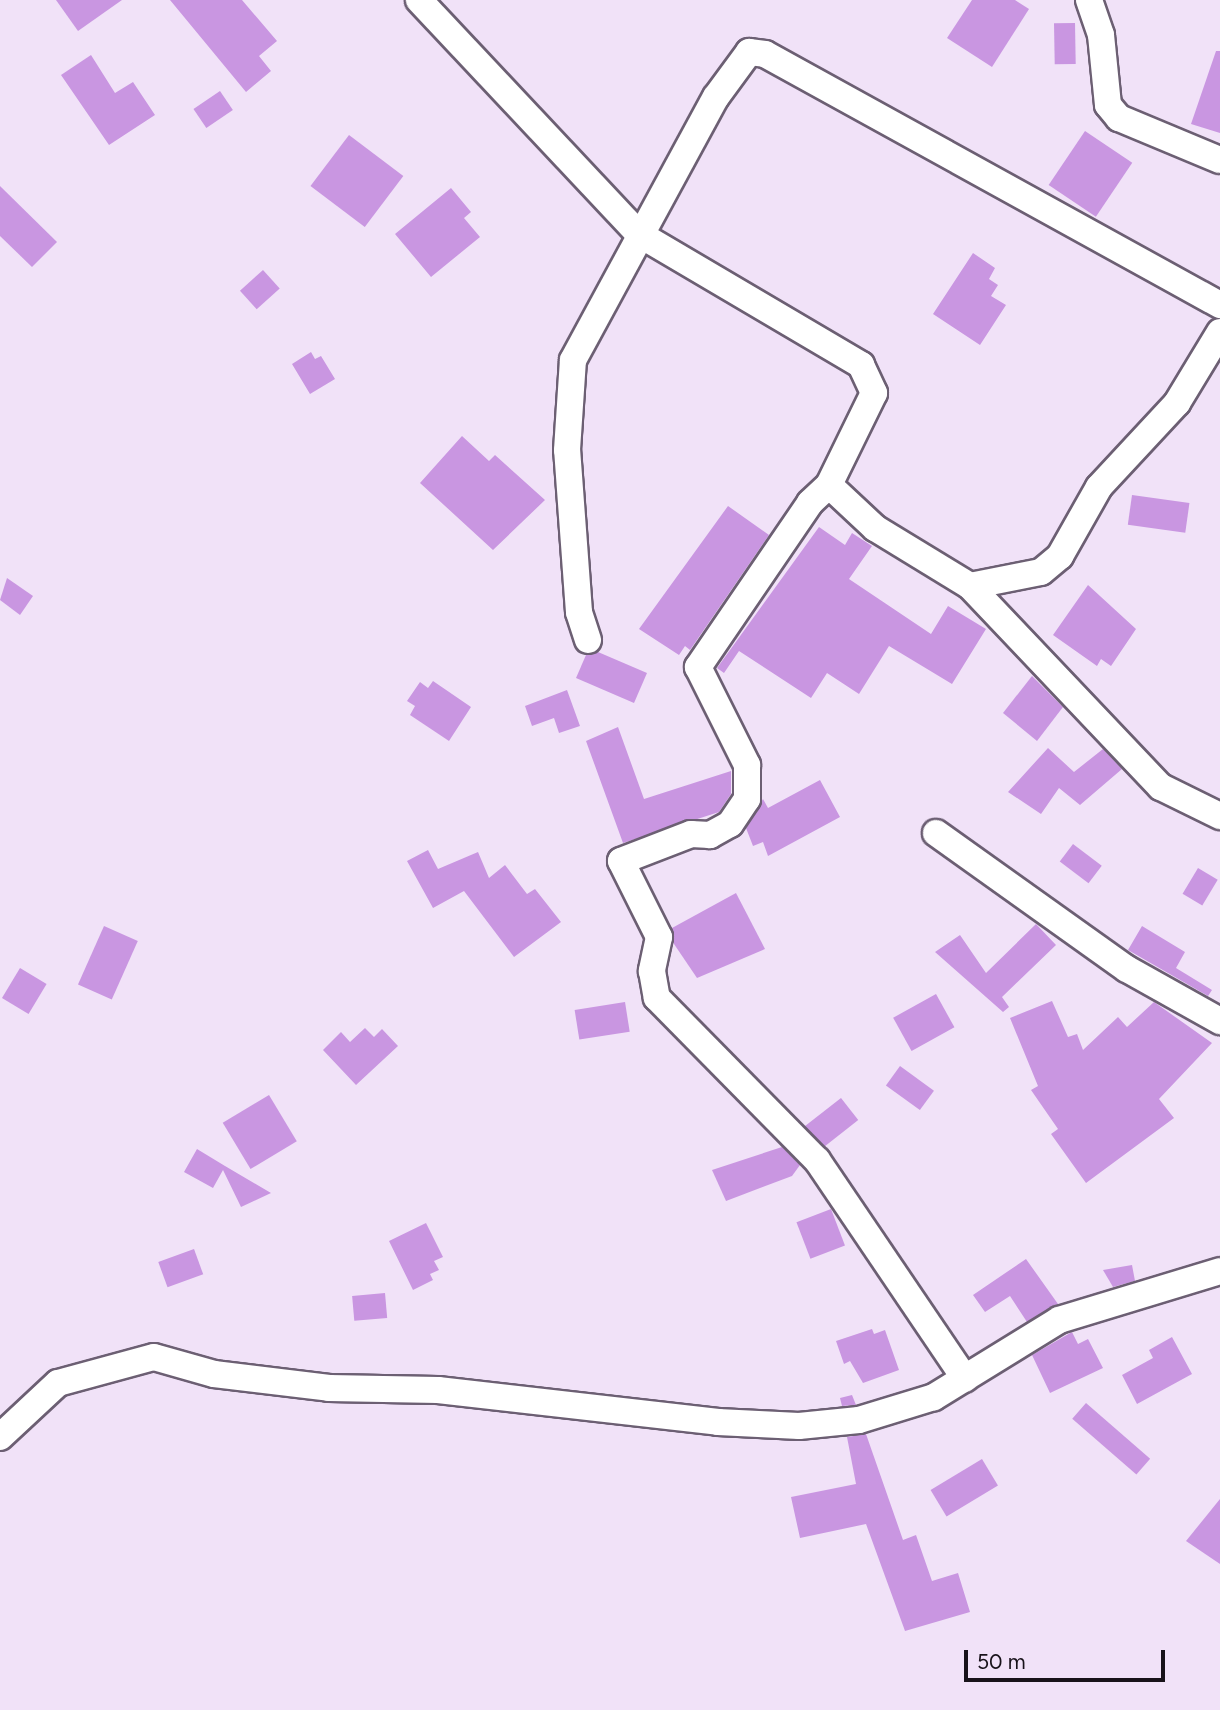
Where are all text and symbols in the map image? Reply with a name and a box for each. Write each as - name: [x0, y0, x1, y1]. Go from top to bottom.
- scale bar: [968, 1636, 1169, 1680]
- text: 50 m: [977, 1649, 1026, 1674]

